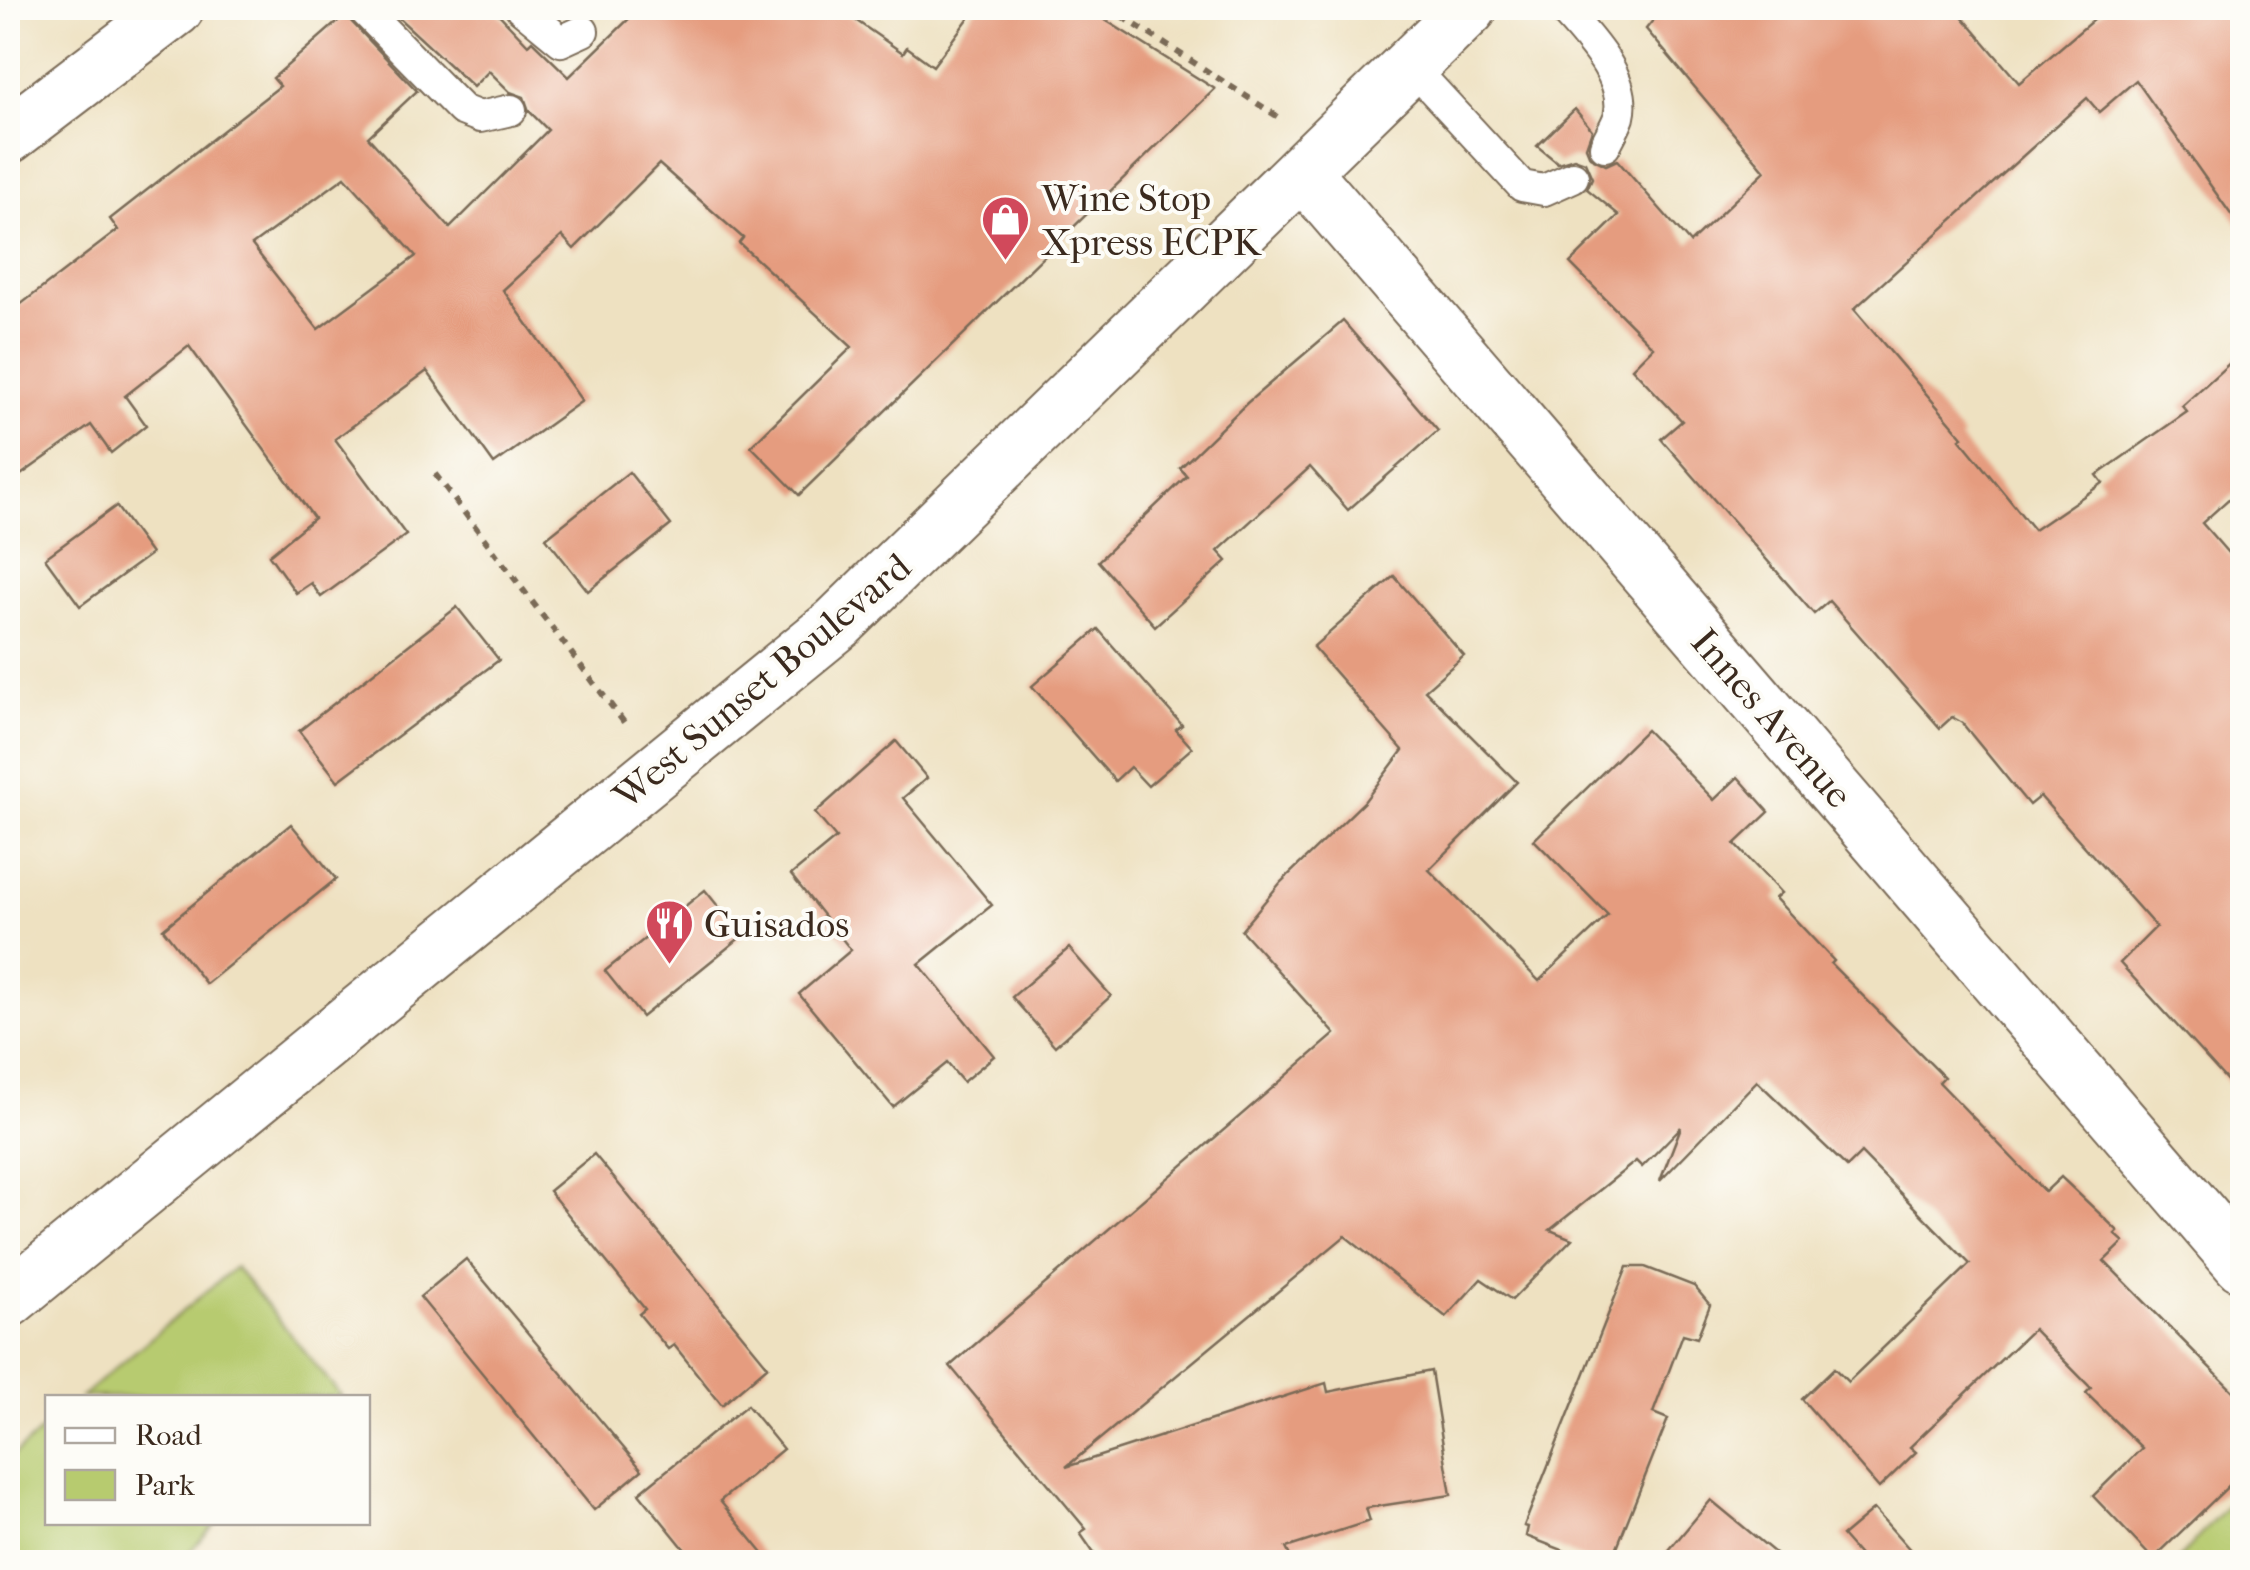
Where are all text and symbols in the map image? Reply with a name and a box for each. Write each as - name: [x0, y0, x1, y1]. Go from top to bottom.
- place label: Wine Stop Xpress ECPK: [1040, 176, 1263, 265]
- shop icon: Wine Stop Xpress ECPK: [980, 194, 1032, 262]
- street label: West Sunset Boulevard: [604, 544, 920, 819]
- street label: Innes Avenue: [1682, 620, 1862, 817]
- restaurant icon: Guisados: [643, 898, 695, 966]
- place label: Guisados: [704, 902, 849, 947]
- legend: [45, 1395, 370, 1525]
- text: Road: [135, 1418, 202, 1453]
- text: Park: [135, 1468, 195, 1503]

